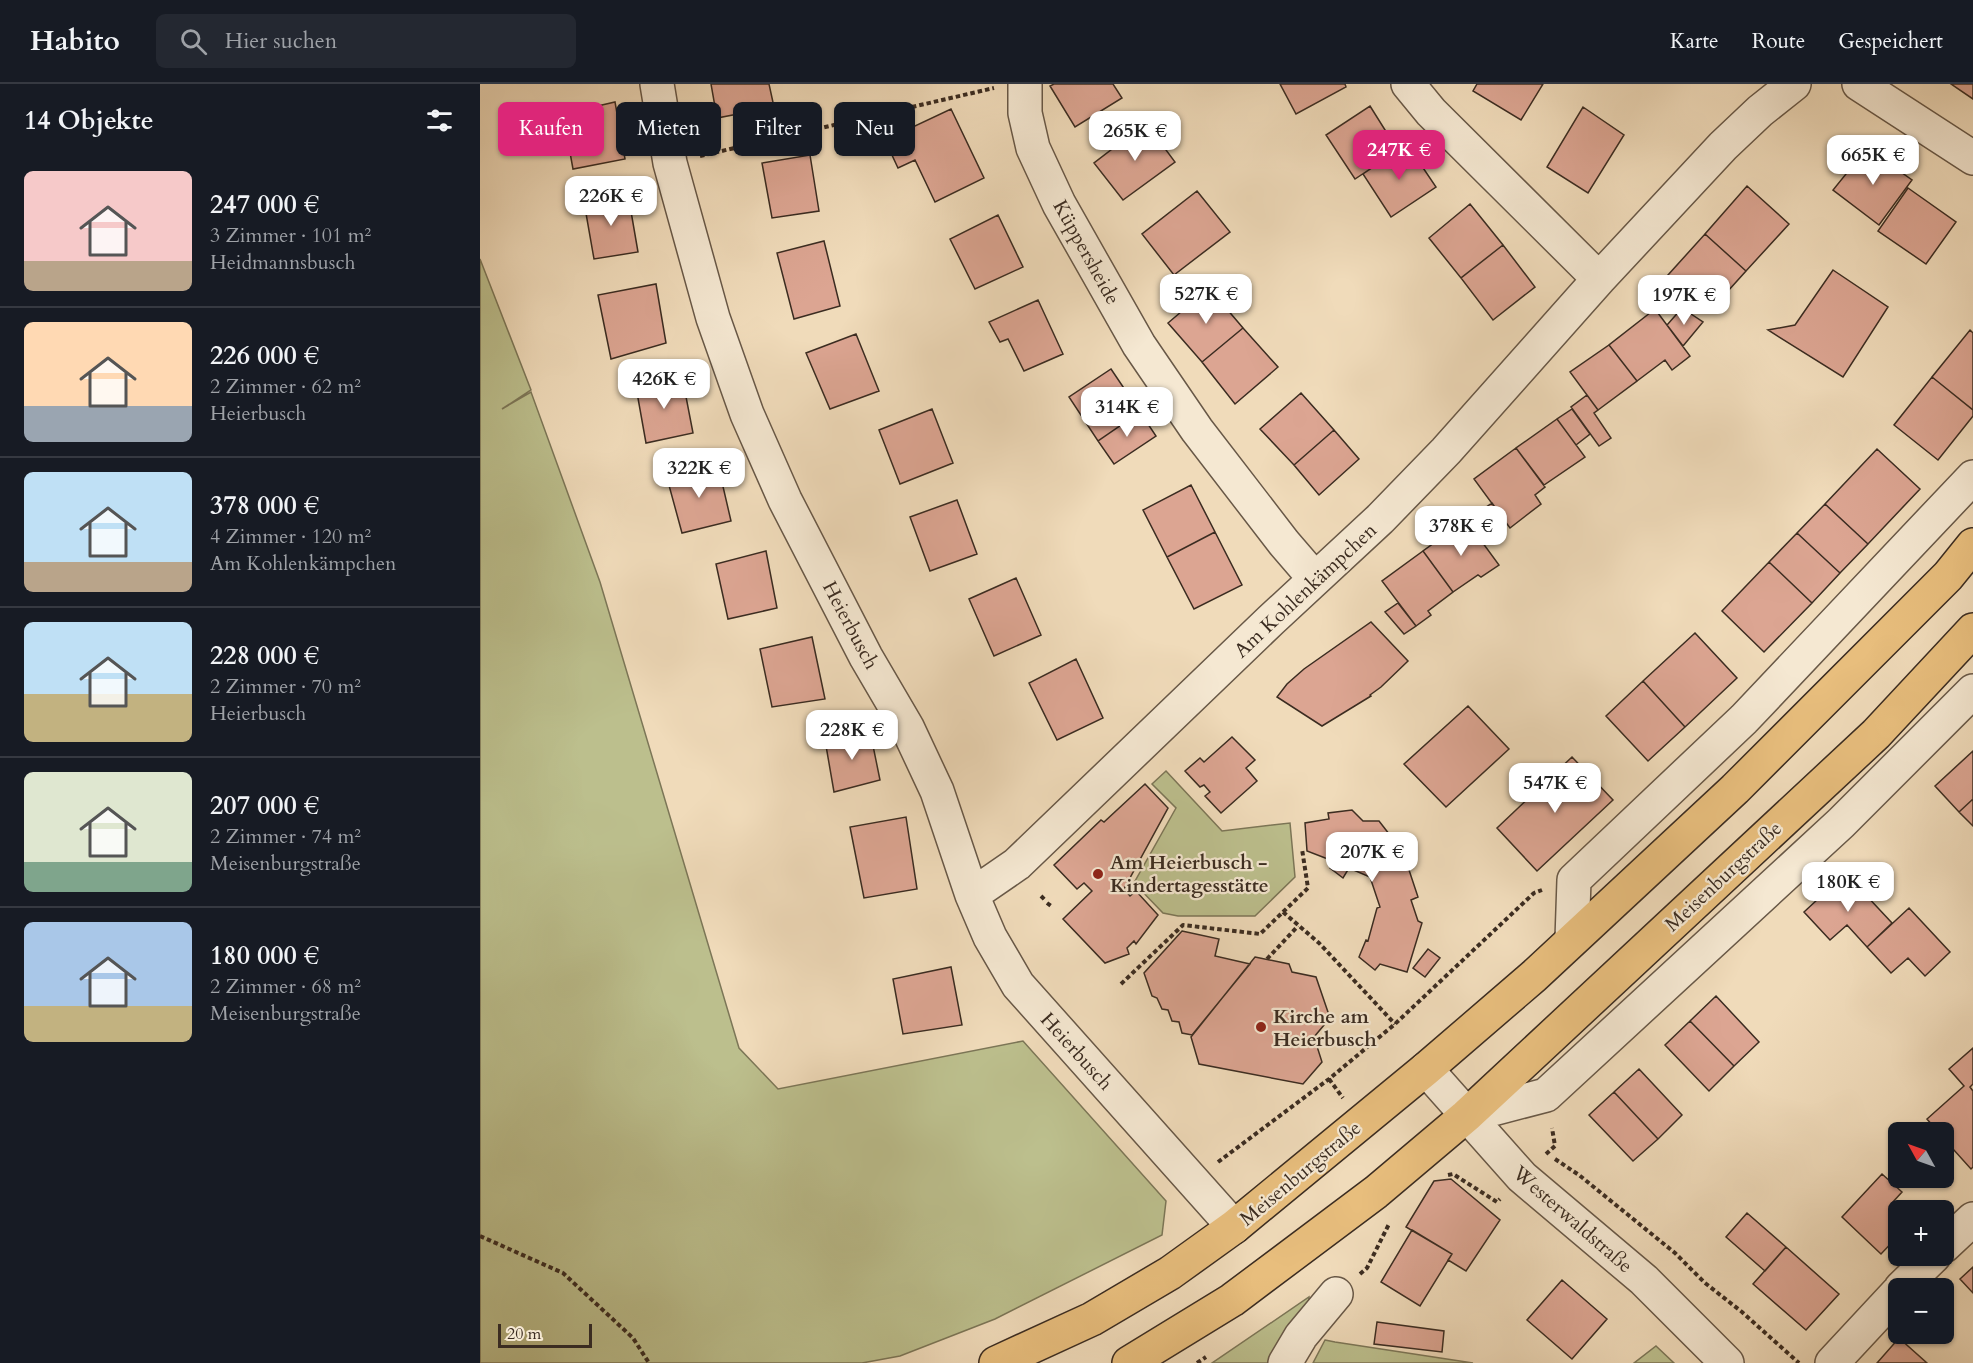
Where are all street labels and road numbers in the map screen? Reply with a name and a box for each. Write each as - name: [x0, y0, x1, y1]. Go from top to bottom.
- street label: Küppersheide: [1047, 195, 1126, 309]
- street label: Am Kohlenkämpchen: [1228, 517, 1383, 664]
- street label: Heierbusch: [816, 576, 885, 674]
- street label: Meisenburgstraße: [1659, 815, 1788, 938]
- street label: Heierbusch: [1034, 1007, 1119, 1096]
- street label: Meisenburgstraße: [1234, 1115, 1367, 1232]
- street label: Westerwaldstraße: [1506, 1159, 1638, 1279]

